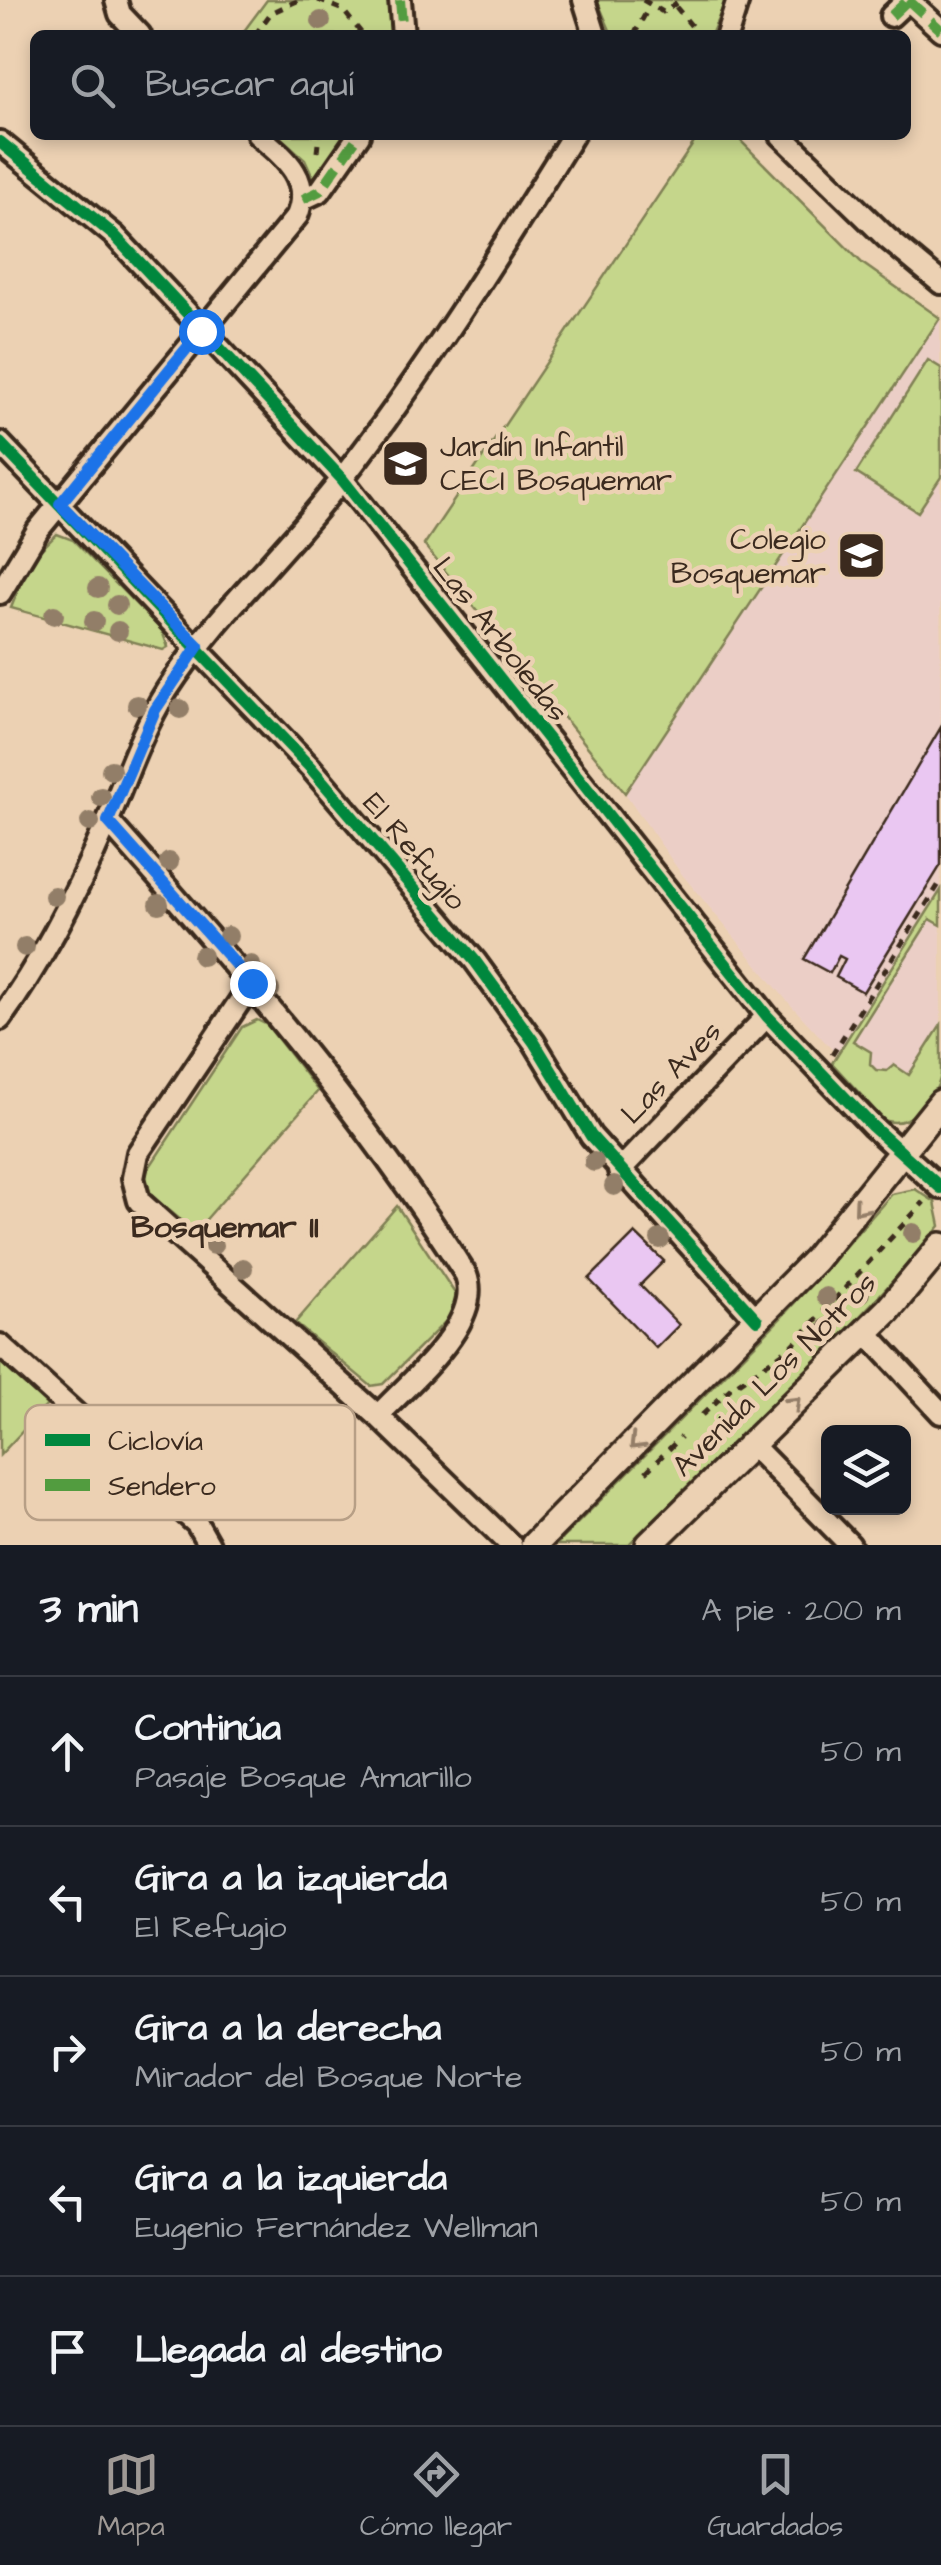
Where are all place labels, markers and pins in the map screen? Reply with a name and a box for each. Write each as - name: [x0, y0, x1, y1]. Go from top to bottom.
- place label: Jardín Infantil CECI Bosquemar: [440, 426, 672, 502]
- school or university icon: Jardín Infantil CECI Bosquemar: [379, 437, 431, 489]
- place label: Colegio Bosquemar: [671, 519, 826, 595]
- school or university icon: Colegio Bosquemar: [835, 530, 887, 582]

